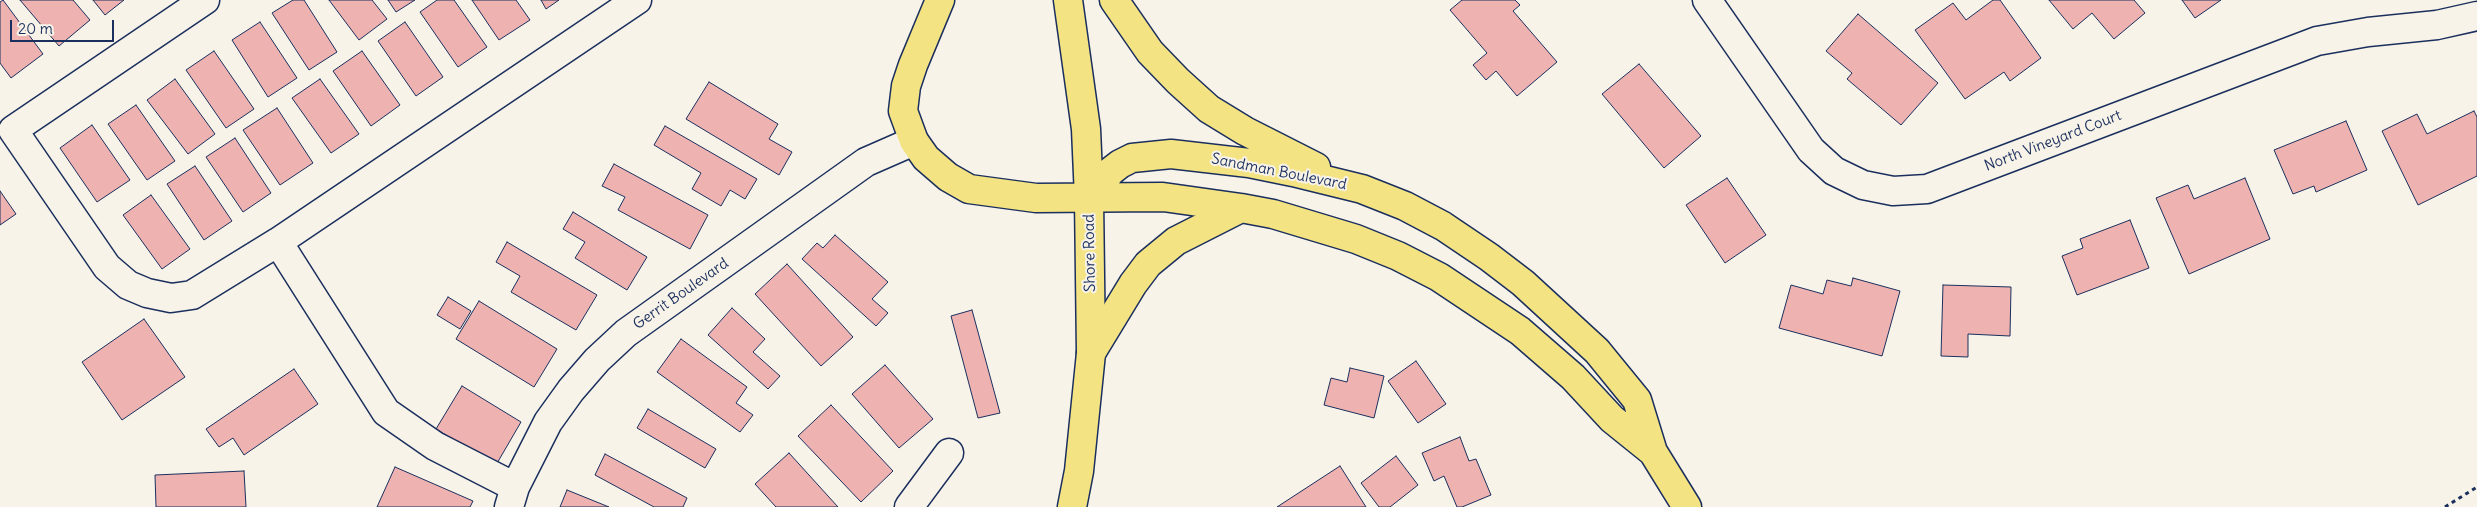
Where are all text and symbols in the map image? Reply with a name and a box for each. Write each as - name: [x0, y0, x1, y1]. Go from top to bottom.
- scale bar: [12, 10, 116, 42]
- text: 20 m: [18, 19, 53, 38]
- street label: North Vineyard Court: [1982, 107, 2124, 175]
- street label: Sandman Boulevard: [1210, 150, 1348, 194]
- street label: Shore Road: [1080, 214, 1100, 292]
- street label: Gerrit Boulevard: [630, 254, 732, 334]

